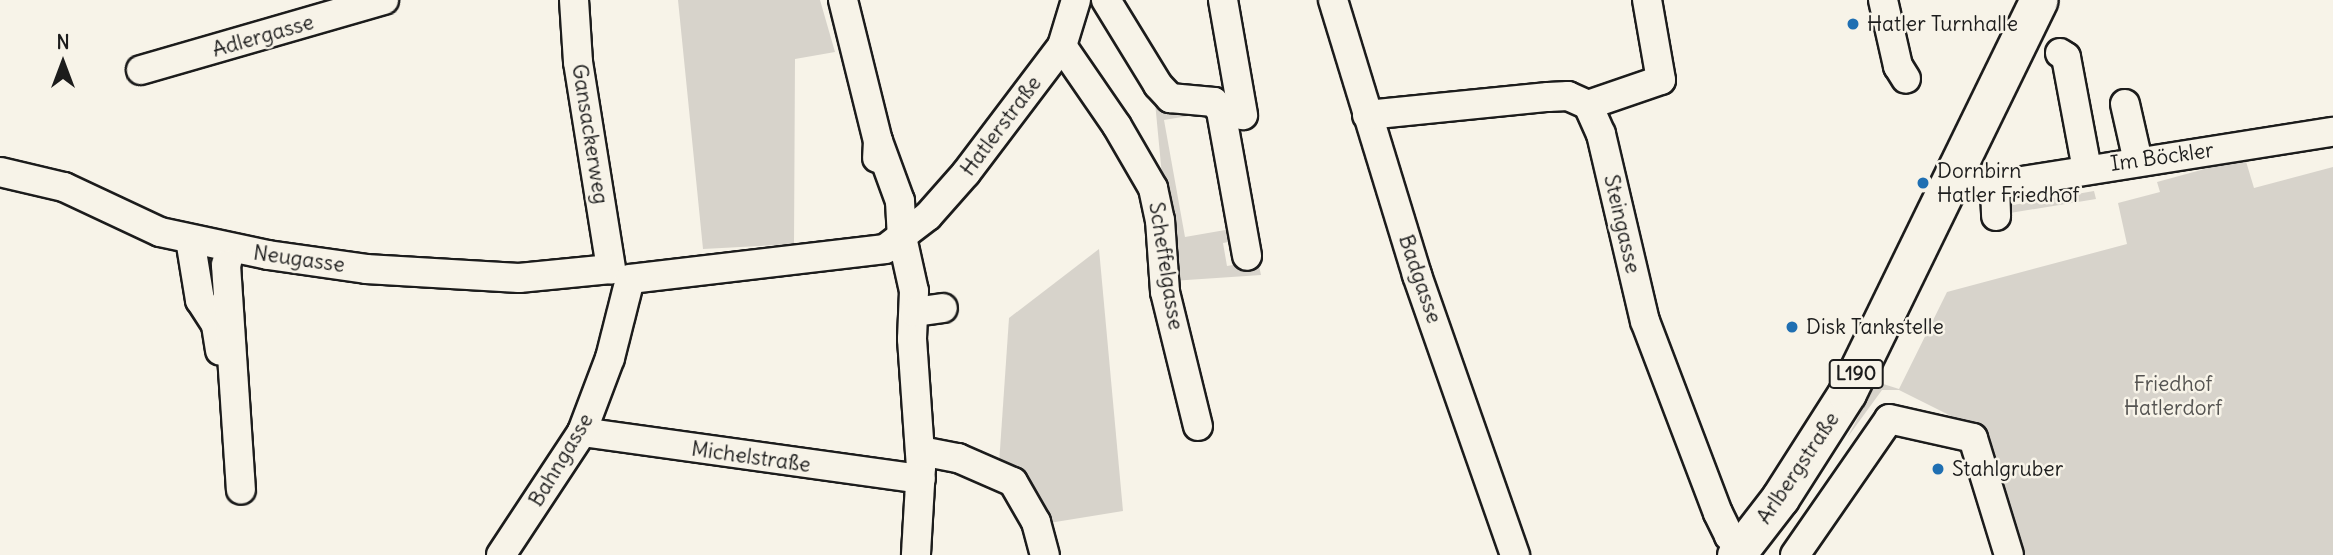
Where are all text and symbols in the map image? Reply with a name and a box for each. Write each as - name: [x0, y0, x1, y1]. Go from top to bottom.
- street label: Adlergasse: [209, 10, 317, 62]
- place label: Hatler Turnhalle: [1867, 11, 2018, 37]
- marker: Hatler Turnhalle: [1845, 16, 1861, 32]
- north arrow: [28, 28, 98, 98]
- text: N: [56, 30, 70, 54]
- street label: Gansackerweg: [566, 62, 614, 206]
- street label: Hatlerstraße: [955, 71, 1047, 181]
- street label: Im Böckler: [2109, 137, 2215, 177]
- place label: Dornbirn Hatler Friedhof: [1937, 158, 2079, 208]
- street label: Steingasse: [1598, 172, 1646, 276]
- marker: Dornbirn Hatler Friedhof: [1915, 175, 1931, 191]
- street label: Scheffelgasse: [1143, 200, 1189, 332]
- street label: Badgasse: [1393, 231, 1447, 327]
- street label: Neugasse: [252, 240, 346, 278]
- place label: Disk Tankstelle: [1806, 314, 1944, 340]
- marker: Disk Tankstelle: [1784, 319, 1800, 335]
- road number: L190: [1828, 358, 1884, 390]
- park label: Friedhof Hatlerdorf: [2124, 371, 2222, 421]
- street label: Arlbergstraße: [1751, 407, 1845, 529]
- street label: Bahngasse: [523, 409, 599, 511]
- street label: Michelstraße: [690, 436, 812, 478]
- place label: Stahlgruber: [1952, 456, 2063, 482]
- marker: Stahlgruber: [1930, 461, 1946, 477]

